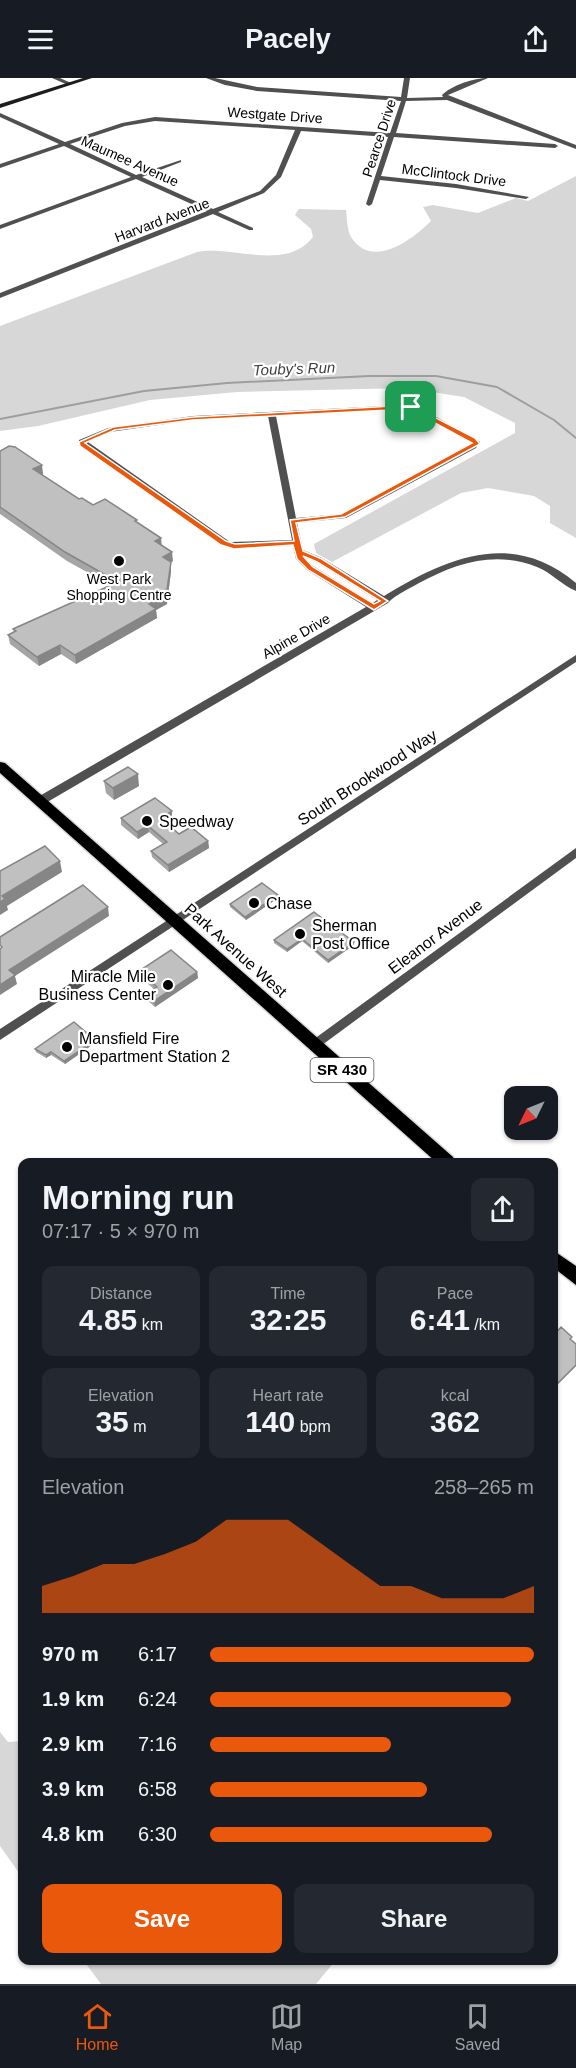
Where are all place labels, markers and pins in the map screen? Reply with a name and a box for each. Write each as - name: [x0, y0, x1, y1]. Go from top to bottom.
- pin: [385, 381, 436, 432]
- marker: West Park Shopping Centre: [112, 554, 126, 568]
- place label: West Park Shopping Centre: [66, 571, 172, 603]
- place label: Speedway: [159, 813, 234, 830]
- marker: Speedway: [140, 814, 154, 828]
- place label: Chase: [266, 895, 312, 912]
- marker: Chase: [247, 896, 261, 910]
- place label: Sherman Post Office: [312, 917, 390, 952]
- marker: Sherman Post Office: [293, 927, 307, 941]
- place label: Miracle Mile Business Center: [39, 968, 157, 1003]
- marker: Miracle Mile Business Center: [161, 978, 175, 992]
- place label: Mansfield Fire Department Station 2: [79, 1030, 230, 1065]
- marker: Mansfield Fire Department Station 2: [60, 1040, 74, 1054]

